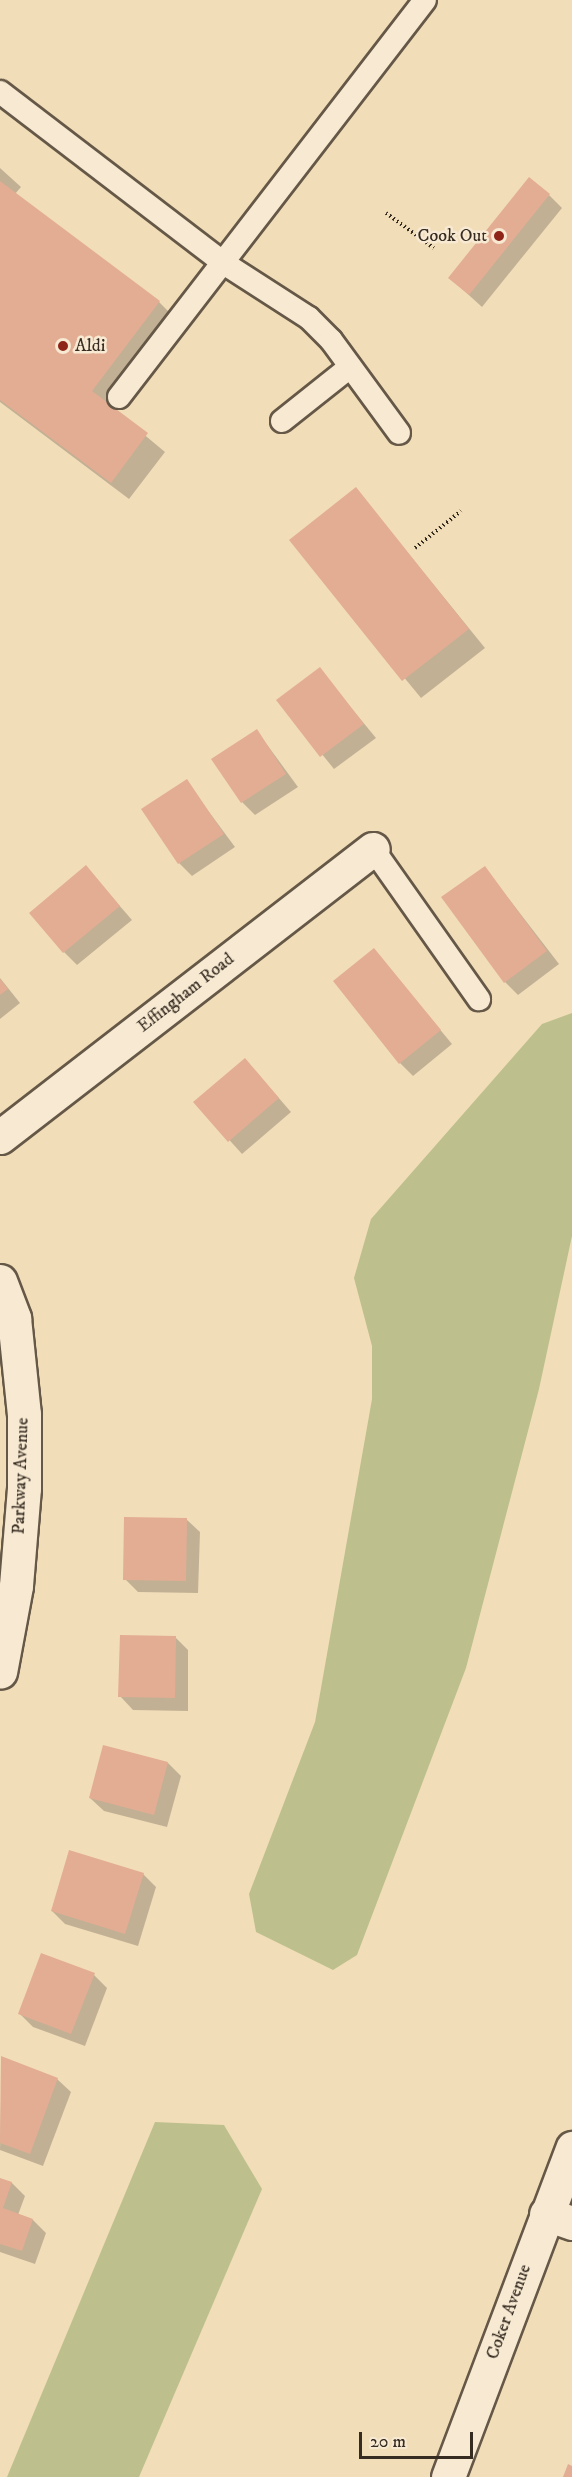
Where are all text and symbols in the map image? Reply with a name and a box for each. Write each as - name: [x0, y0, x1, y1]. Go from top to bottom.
- place label: Cook Out: [418, 225, 487, 247]
- marker: Cook Out: [492, 229, 506, 243]
- place label: Aldi: [75, 335, 105, 357]
- marker: Aldi: [56, 339, 70, 353]
- street label: Effingham Road: [133, 949, 239, 1037]
- street label: Parkway Avenue: [8, 1417, 34, 1535]
- street label: Coker Avenue: [482, 2262, 536, 2362]
- scale bar: [362, 2420, 476, 2458]
- text: 20 m: [370, 2431, 406, 2453]

